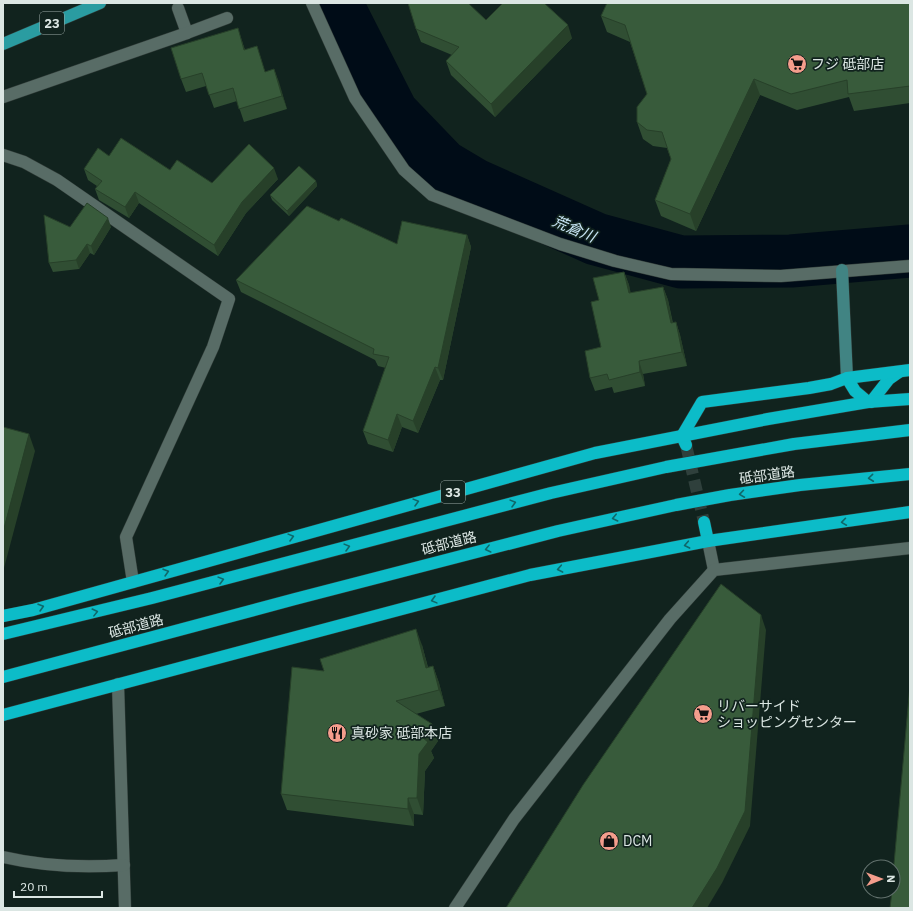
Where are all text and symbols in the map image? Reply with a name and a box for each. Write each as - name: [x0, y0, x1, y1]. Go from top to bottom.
- road number: 23: [40, 12, 64, 34]
- supermarket icon: フジ 砥部店: [786, 53, 808, 75]
- place label: フジ 砥部店: [811, 55, 884, 73]
- water label: 荒倉川: [550, 211, 600, 247]
- street label: 砥部道路: [738, 462, 796, 488]
- one-way arrow: [868, 473, 874, 482]
- road number: 33: [441, 481, 465, 503]
- one-way arrow: [739, 489, 745, 498]
- one-way arrow: [413, 498, 420, 507]
- one-way arrow: [510, 499, 516, 507]
- one-way arrow: [611, 514, 618, 522]
- one-way arrow: [841, 517, 847, 526]
- street label: 砥部道路: [420, 527, 478, 559]
- one-way arrow: [288, 533, 294, 541]
- one-way arrow: [684, 541, 691, 549]
- one-way arrow: [344, 543, 350, 551]
- one-way arrow: [485, 544, 492, 553]
- one-way arrow: [557, 564, 563, 573]
- one-way arrow: [162, 568, 169, 577]
- one-way arrow: [218, 576, 225, 585]
- one-way arrow: [430, 596, 437, 604]
- one-way arrow: [37, 603, 44, 612]
- one-way arrow: [92, 608, 99, 617]
- street label: 砥部道路: [107, 610, 165, 642]
- place label: リバーサイド ショッピングセンター: [717, 697, 857, 731]
- supermarket icon: リバーサイド ショッピングセンター: [692, 703, 714, 725]
- restaurant icon: 真砂家 砥部本店: [326, 722, 348, 744]
- place label: 真砂家 砥部本店: [351, 724, 452, 742]
- shop icon: DCM: [598, 830, 620, 852]
- place label: DCM: [623, 832, 652, 850]
- north arrow: [861, 859, 901, 899]
- scale bar: [14, 873, 102, 899]
- text: N: [884, 875, 898, 883]
- text: 20 m: [20, 879, 48, 894]

